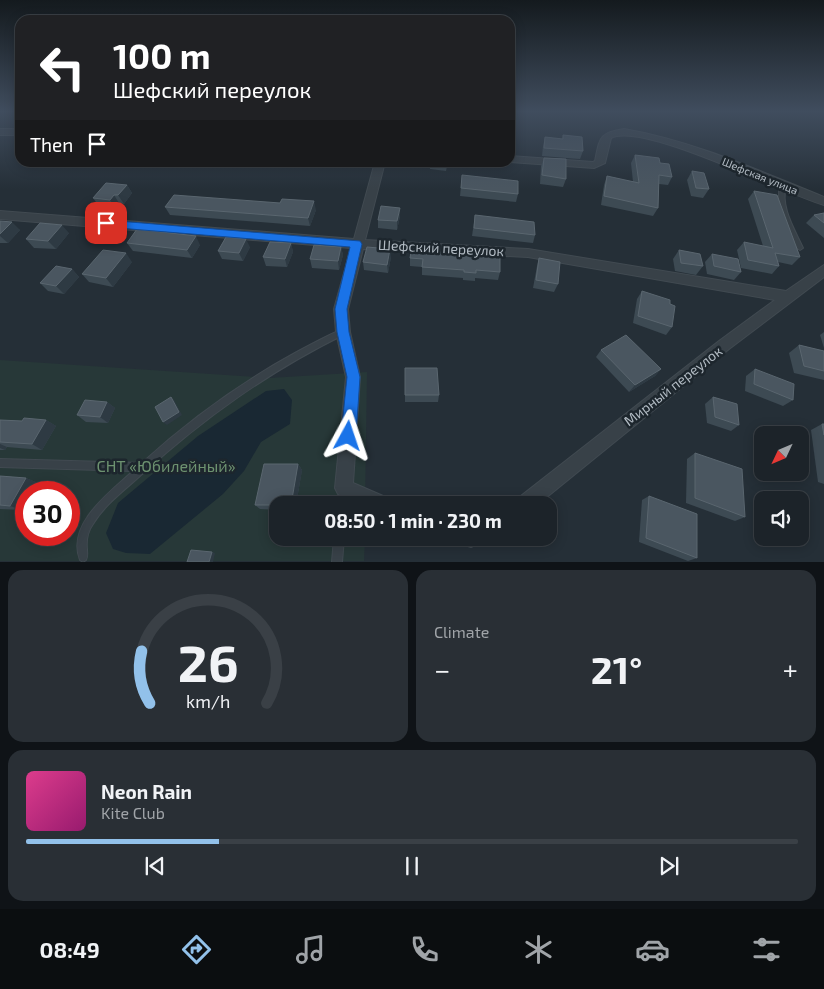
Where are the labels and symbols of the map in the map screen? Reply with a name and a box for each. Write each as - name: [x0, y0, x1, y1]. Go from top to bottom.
- street label: Шефская улица: [720, 154, 800, 198]
- pin: [85, 202, 127, 244]
- street label: Шефский переулок: [378, 236, 505, 259]
- street label: Мирный переулок: [620, 342, 726, 429]
- position arrow: [321, 409, 373, 461]
- north arrow: [754, 426, 809, 481]
- park label: СНТ «Юбилейный»: [97, 456, 236, 475]
- speed limit sign: 30: [15, 481, 80, 546]

